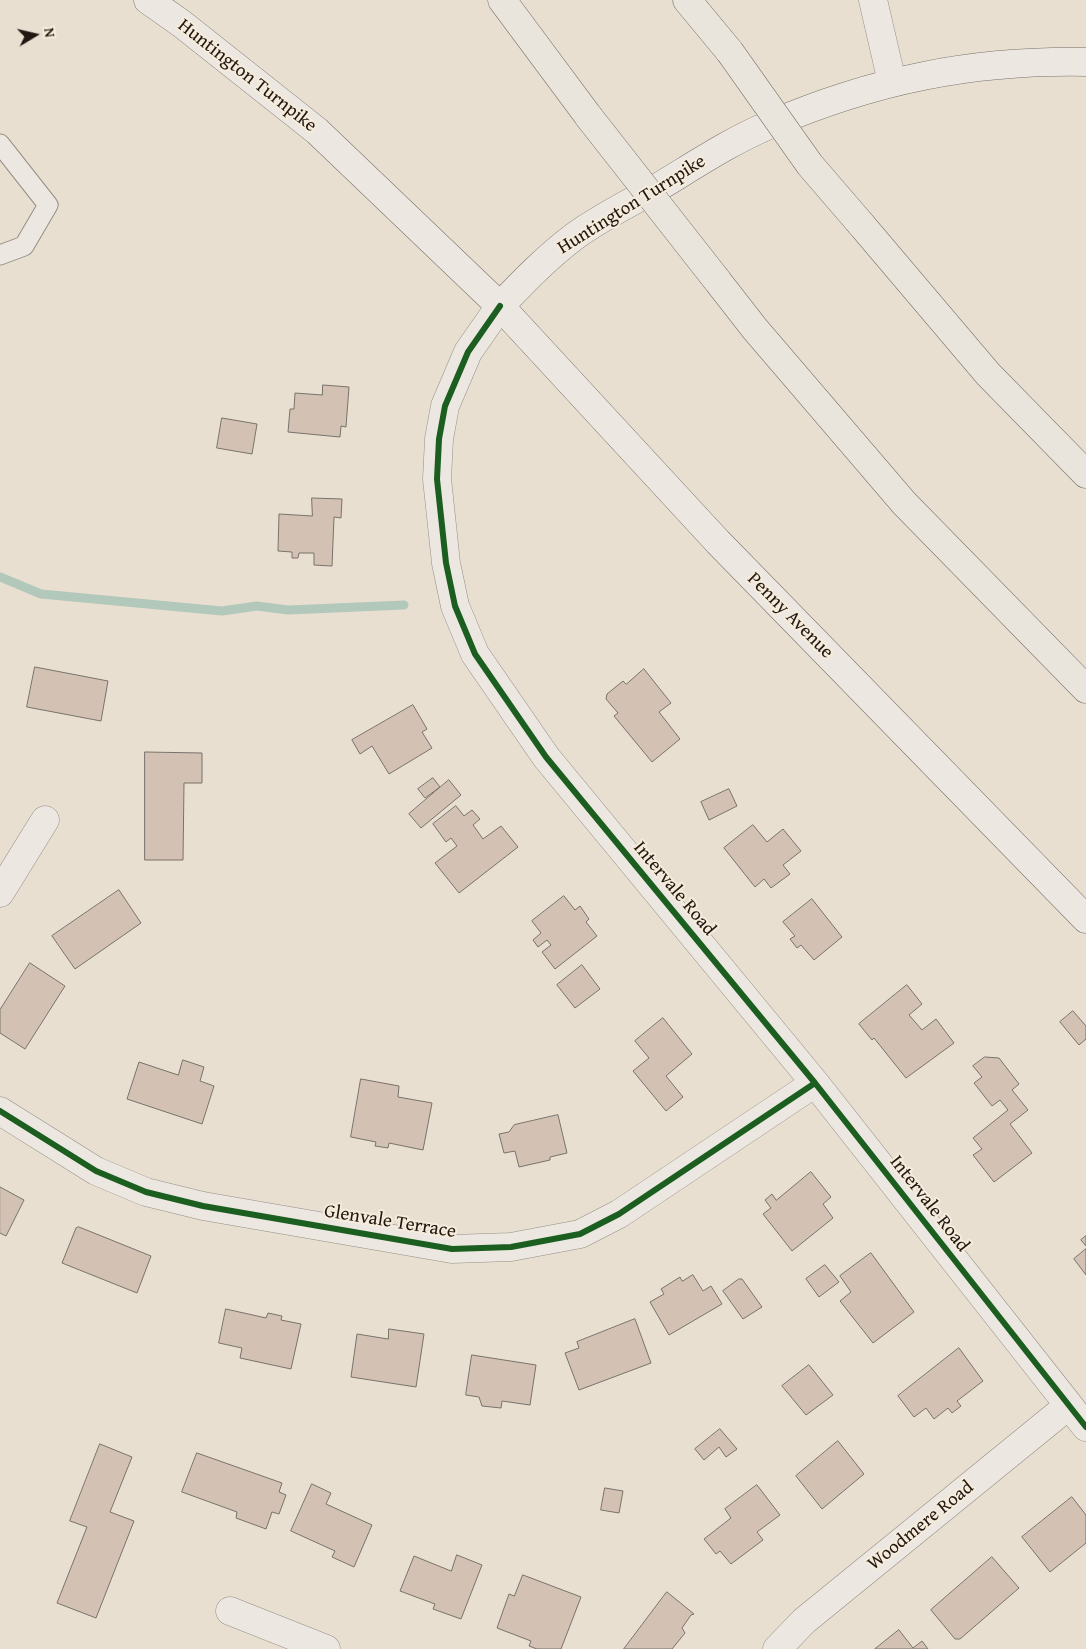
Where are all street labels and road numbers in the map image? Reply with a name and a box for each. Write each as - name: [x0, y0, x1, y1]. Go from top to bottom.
- street label: Huntington Turnpike: [173, 15, 321, 137]
- street label: Huntington Turnpike: [554, 150, 710, 260]
- street label: Penny Avenue: [742, 568, 838, 664]
- street label: Intervale Road: [628, 837, 720, 941]
- street label: Intervale Road: [884, 1151, 974, 1257]
- street label: Glenvale Terrace: [322, 1200, 458, 1244]
- street label: Woodmere Road: [863, 1476, 979, 1576]

